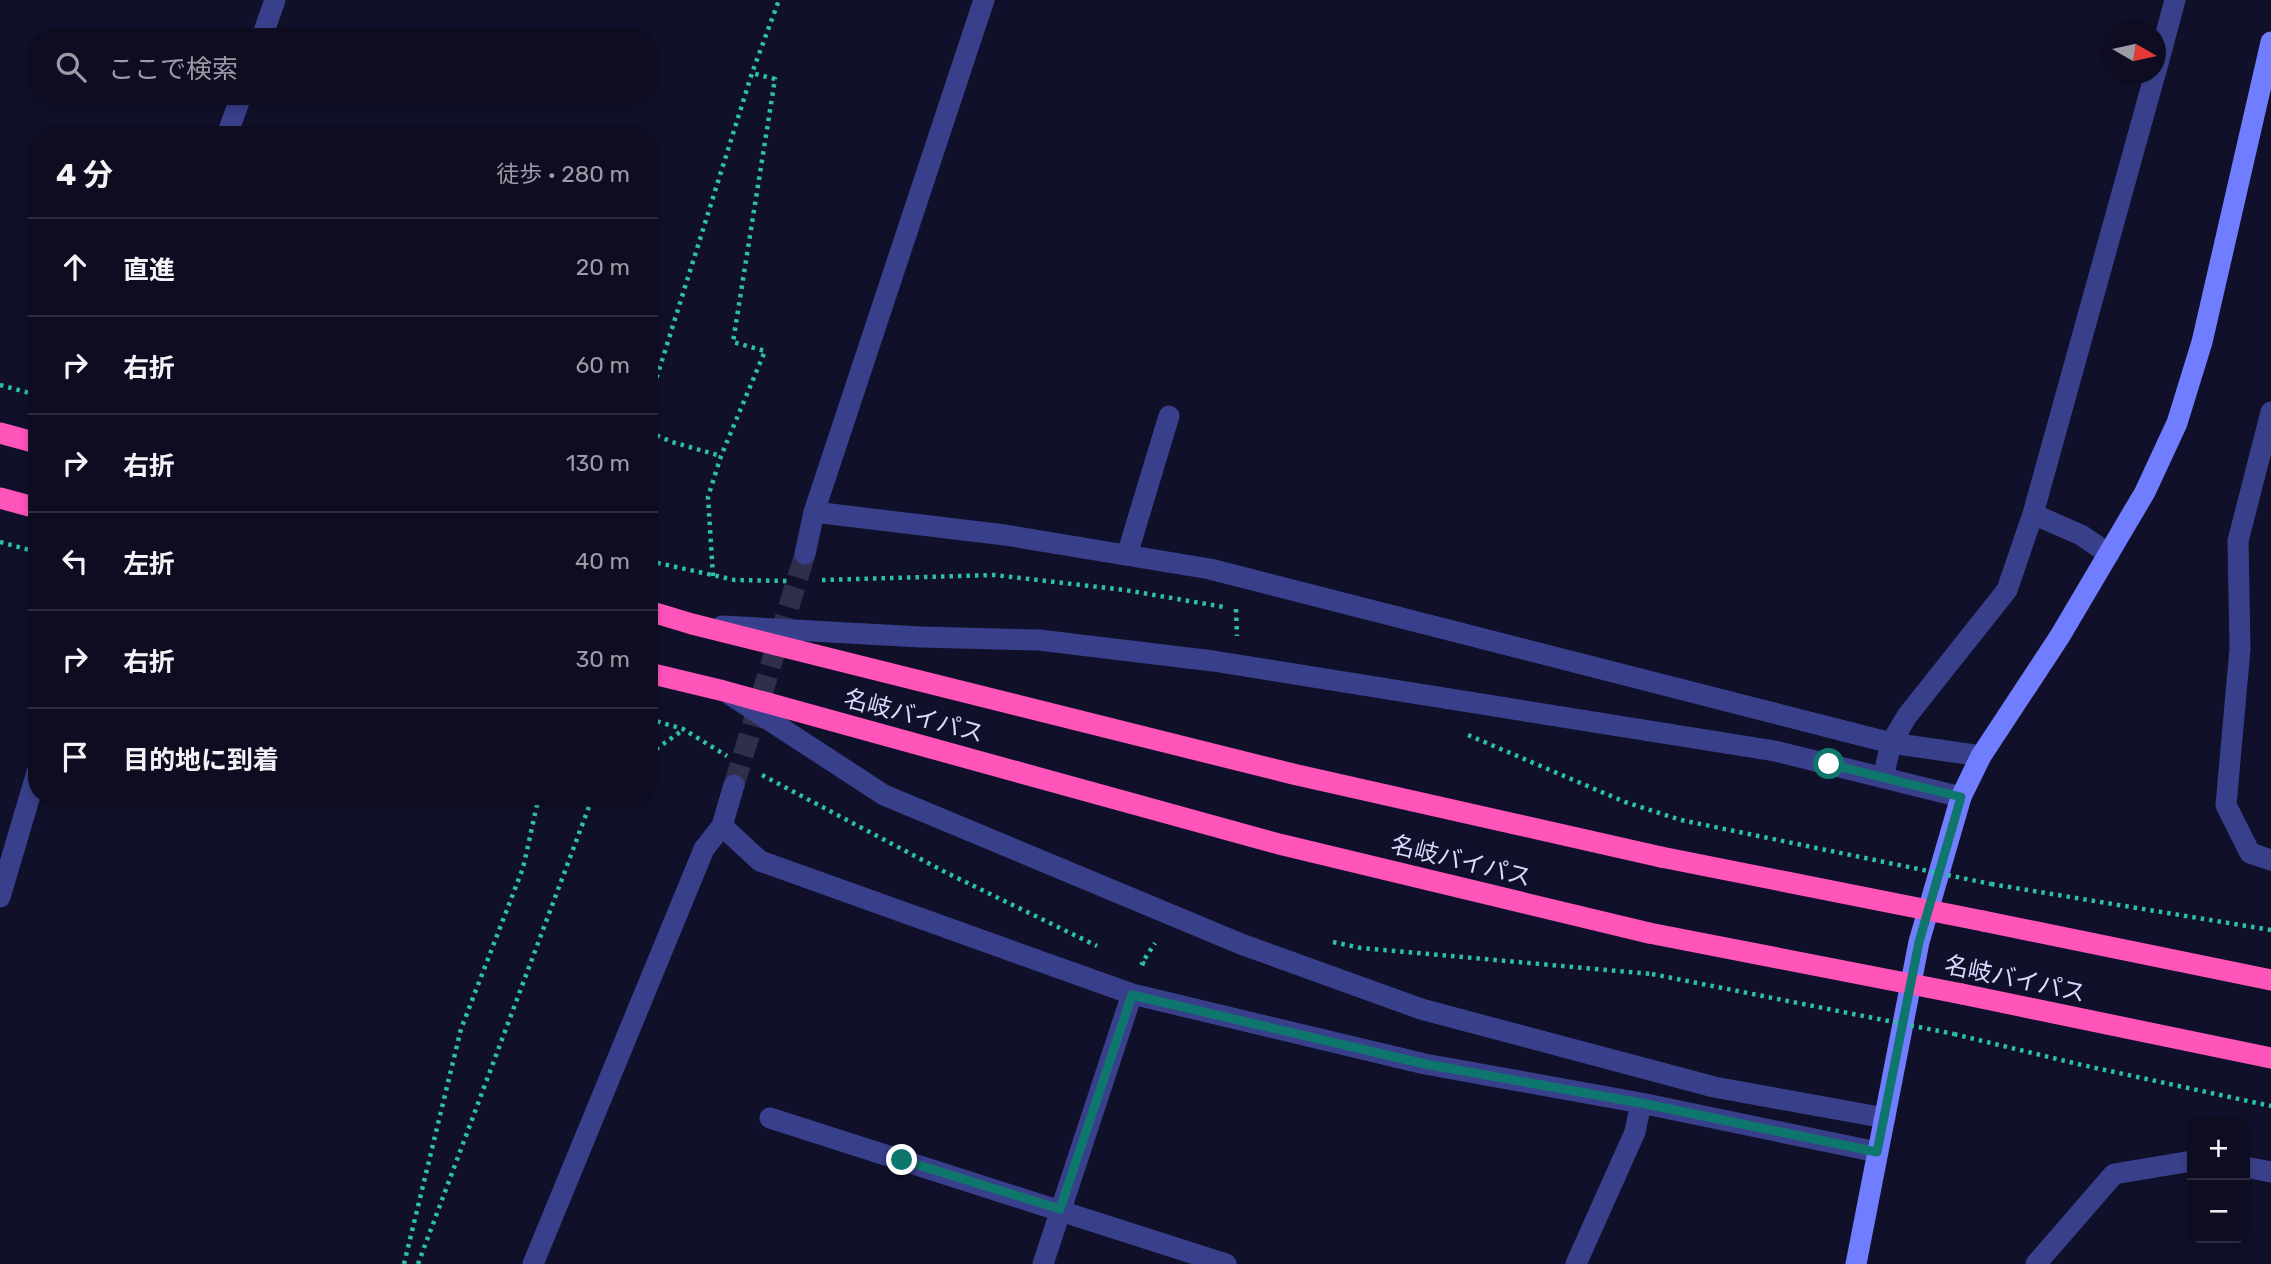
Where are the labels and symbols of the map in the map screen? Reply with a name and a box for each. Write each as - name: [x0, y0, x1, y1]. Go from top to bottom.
- north arrow: [2103, 21, 2166, 84]
- street label: 名岐バイパス: [841, 684, 987, 748]
- route start: [1813, 748, 1844, 779]
- street label: 名岐バイパス: [1388, 830, 1534, 892]
- street label: 名岐バイパス: [1942, 950, 2088, 1008]
- route end: [886, 1144, 917, 1175]

